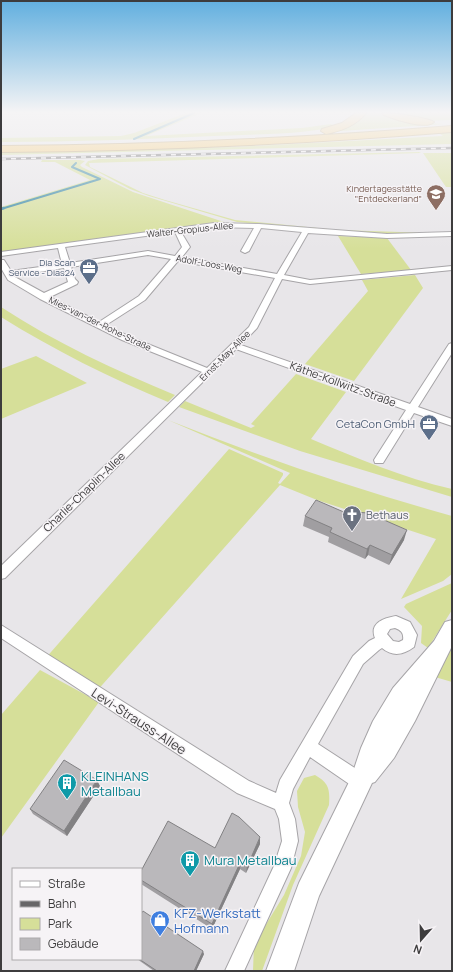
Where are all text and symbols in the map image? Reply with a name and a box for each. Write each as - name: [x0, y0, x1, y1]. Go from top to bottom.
- place label: Kindertagesstätte "Entdeckerland": [346, 182, 422, 205]
- school or university icon: Kindertagesstätte "Entdeckerland": [425, 183, 447, 211]
- street label: Walter-Gropius-Allee: [146, 218, 234, 241]
- street label: Adolf-Loos-Weg: [175, 251, 243, 276]
- place label: Dia Scan Service - Dias24: [9, 256, 75, 279]
- office icon: Dia Scan Service - Dias24: [78, 257, 100, 285]
- street label: Mies-van-der-Rohe-Straße: [47, 293, 154, 354]
- street label: Ernst-May-Allee: [196, 327, 253, 384]
- street label: Käthe-Kollwitz-Straße: [288, 357, 399, 410]
- office icon: CetaCon GmbH: [418, 413, 440, 441]
- place label: CetaCon GmbH: [336, 416, 415, 431]
- street label: Charlie-Chaplin-Allee: [39, 448, 128, 535]
- church icon: Bethaus: [341, 504, 363, 532]
- place label: Bethaus: [366, 507, 409, 522]
- street label: Levi-Strauss-Allee: [88, 683, 190, 759]
- place label: KLEINHANS Metallbau: [81, 767, 149, 800]
- building icon: KLEINHANS Metallbau: [56, 772, 78, 800]
- building icon: Mura Metallbau: [179, 849, 201, 877]
- place label: Mura Metallbau: [204, 851, 297, 869]
- legend: [12, 868, 142, 960]
- text: Straße: [48, 875, 85, 892]
- text: Bahn: [48, 895, 76, 912]
- place label: KFZ-Werkstatt Hofmann: [174, 904, 261, 937]
- shop icon: KFZ-Werkstatt Hofmann: [149, 909, 171, 937]
- text: Park: [48, 915, 73, 932]
- north arrow: [401, 920, 441, 960]
- text: Gebäude: [48, 935, 99, 952]
- text: N: [411, 941, 424, 958]

